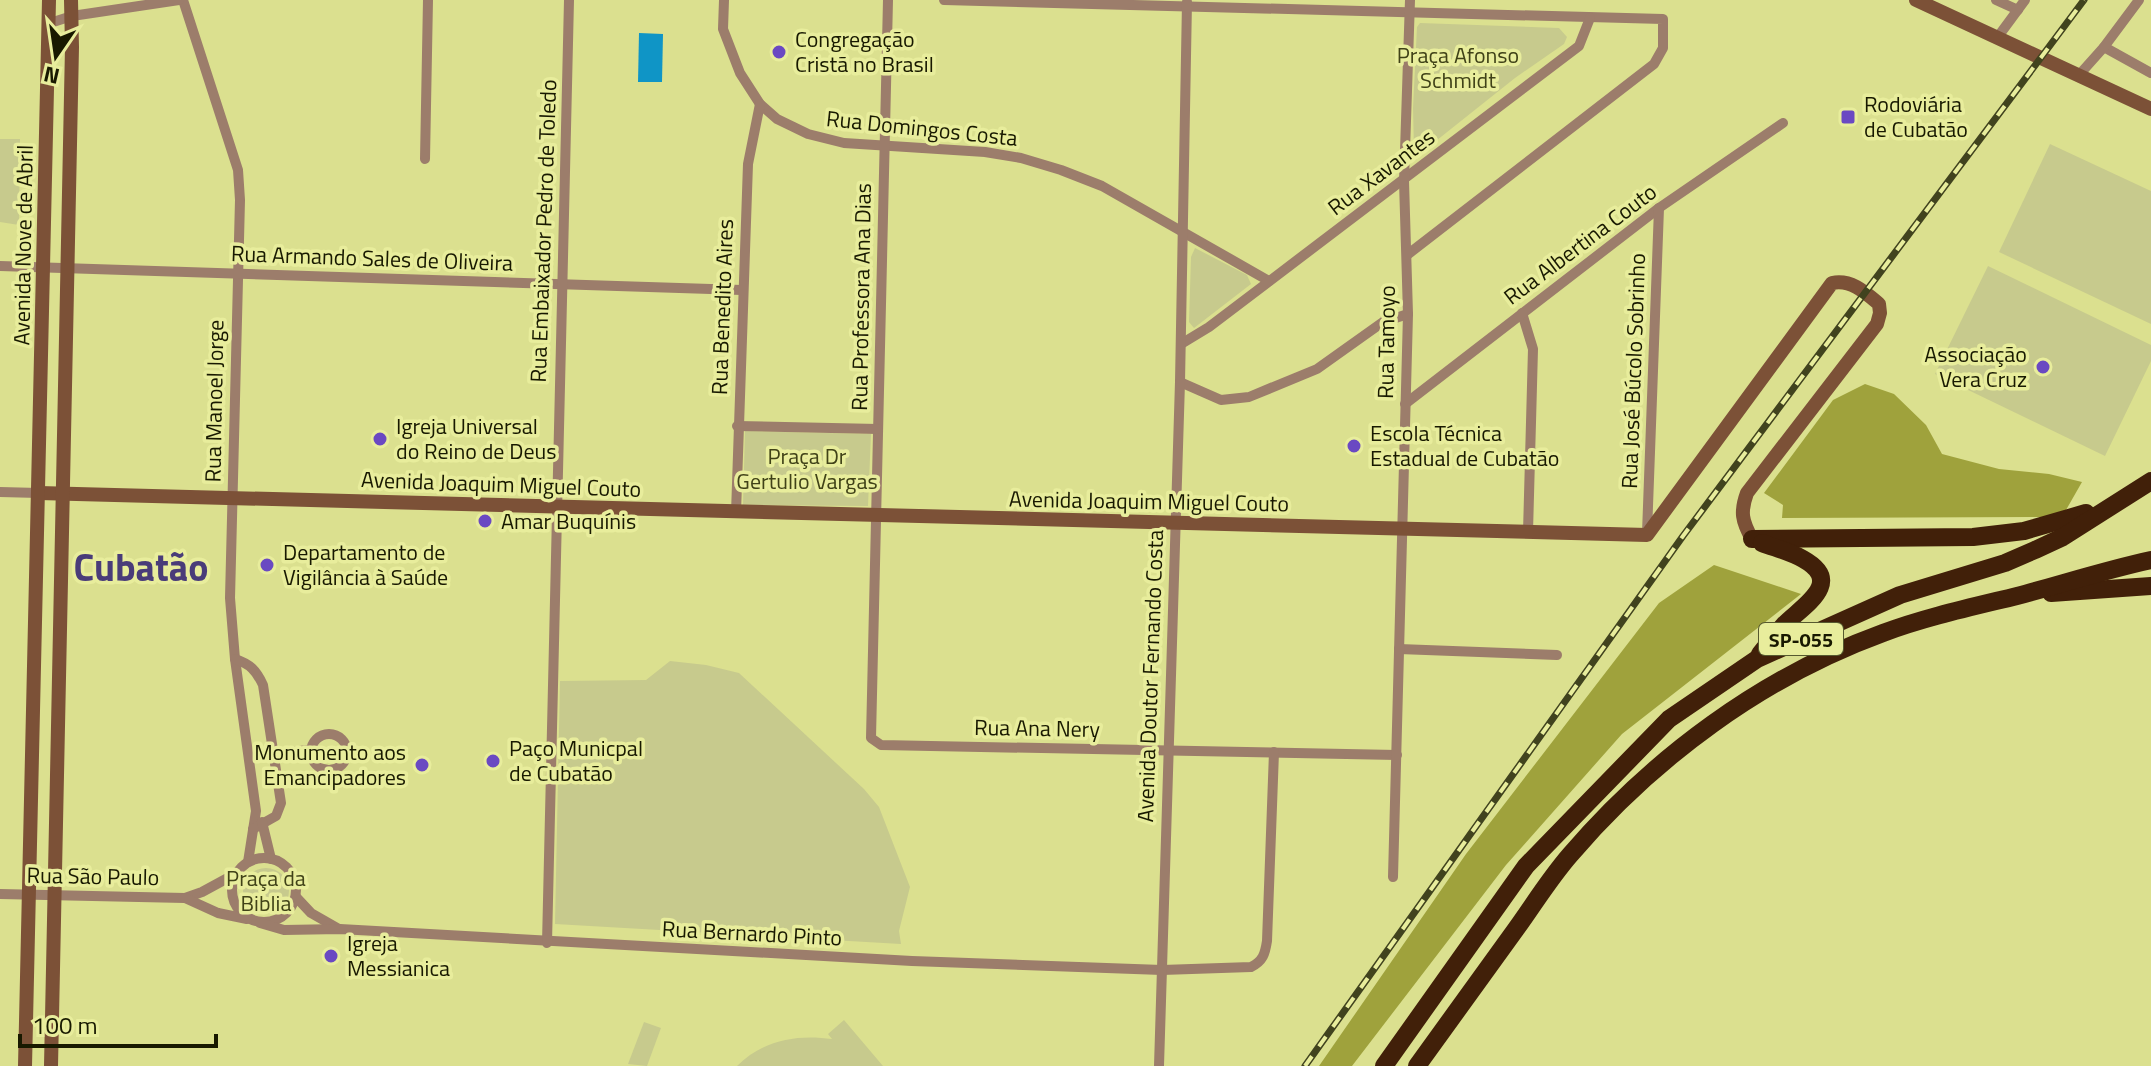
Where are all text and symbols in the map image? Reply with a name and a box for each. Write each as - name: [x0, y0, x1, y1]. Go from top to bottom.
- north arrow: [16, 16, 96, 96]
- place label: Congregação Cristã no Brasil: [795, 22, 934, 81]
- park label: Praça Afonso Schmidt: [1397, 38, 1519, 97]
- marker: Congregação Cristã no Brasil: [770, 43, 788, 61]
- text: N: [40, 57, 63, 94]
- street label: Rua Embaixador Pedro de Toledo: [521, 79, 565, 383]
- place label: Rodoviária de Cubatão: [1864, 87, 1968, 146]
- street label: Rua Domingos Costa: [825, 101, 1019, 155]
- marker: Rodoviária de Cubatão: [1839, 108, 1857, 126]
- street label: Rua Xavantes: [1320, 120, 1442, 224]
- street label: Avenida Nove de Abril: [4, 144, 42, 346]
- street label: Rua Albertina Couto: [1496, 175, 1664, 313]
- street label: Rua Professora Ana Dias: [842, 183, 880, 411]
- street label: Rua Benedito Aires: [702, 218, 742, 396]
- street label: Rua Armando Sales de Oliveira: [230, 236, 514, 280]
- street label: Rua José Búcolo Sobrinho: [1612, 253, 1654, 489]
- street label: Rua Tamoyo: [1368, 285, 1404, 399]
- street label: Rua Manoel Jorge: [196, 319, 232, 483]
- place label: Associação Vera Cruz: [1924, 337, 2027, 396]
- marker: Associação Vera Cruz: [2034, 358, 2052, 376]
- place label: Igreja Universal do Reino de Deus: [396, 409, 556, 468]
- place label: Escola Técnica Estadual de Cubatão: [1370, 416, 1559, 475]
- marker: Igreja Universal do Reino de Deus: [371, 430, 389, 448]
- marker: Escola Técnica Estadual de Cubatão: [1345, 437, 1363, 455]
- park label: Praça Dr Gertulio Vargas: [736, 439, 878, 498]
- street label: Avenida Joaquim Miguel Couto: [360, 462, 642, 506]
- street label: Avenida Joaquim Miguel Couto: [1009, 482, 1289, 520]
- place label: Amar Buquínis: [501, 504, 636, 538]
- marker: Amar Buquínis: [476, 512, 494, 530]
- street label: Avenida Doutor Fernando Costa: [1128, 529, 1172, 823]
- place label: Departamento de Vigilância à Saúde: [283, 535, 448, 594]
- district label: Cubatão: [74, 538, 208, 596]
- marker: Departamento de Vigilância à Saúde: [258, 556, 276, 574]
- road number: SP-055: [1759, 623, 1843, 655]
- street label: Rua Ana Nery: [974, 710, 1101, 746]
- place label: Paço Municpal de Cubatão: [509, 731, 643, 790]
- place label: Monumento aos Emancipadores: [254, 735, 406, 794]
- marker: Paço Municpal de Cubatão: [484, 752, 502, 770]
- marker: Monumento aos Emancipadores: [413, 756, 431, 774]
- street label: Rua São Paulo: [26, 858, 160, 894]
- park label: Praça da Biblia: [226, 861, 306, 920]
- street label: Rua Bernardo Pinto: [661, 911, 843, 955]
- place label: Igreja Messianica: [347, 926, 450, 985]
- marker: Igreja Messianica: [322, 947, 340, 965]
- scale bar: [20, 998, 216, 1048]
- text: 100 m: [32, 1007, 98, 1043]

